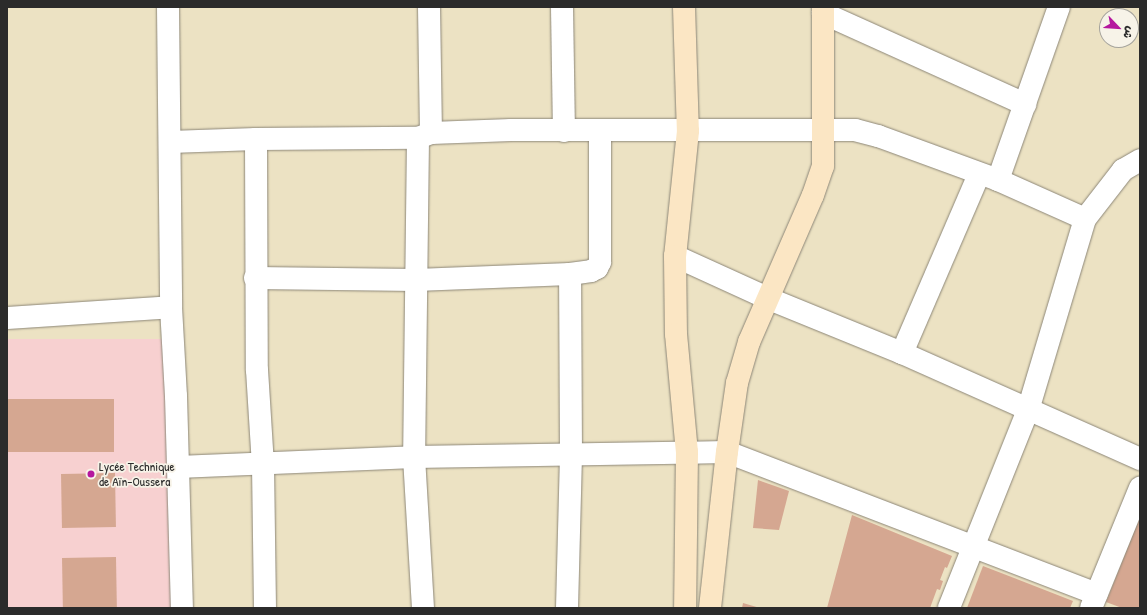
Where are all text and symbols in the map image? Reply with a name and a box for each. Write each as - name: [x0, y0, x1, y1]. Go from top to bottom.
- north arrow: [1099, 8, 1139, 48]
- text: ش: [1120, 24, 1138, 41]
- place label: Lycée Technique de Aïn-Oussera: [99, 459, 175, 490]
- marker: Lycée Technique de Aïn-Oussera: [86, 469, 96, 479]

